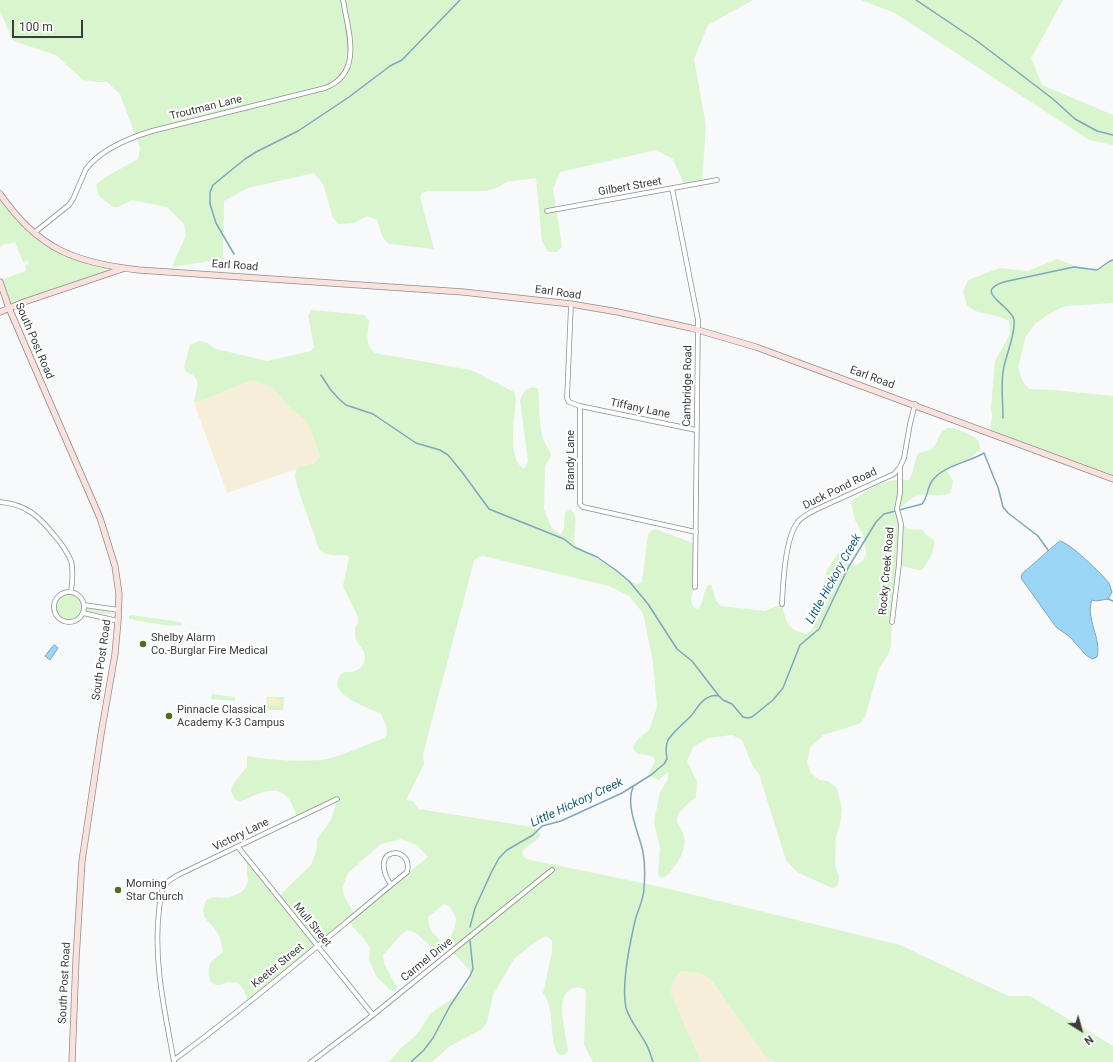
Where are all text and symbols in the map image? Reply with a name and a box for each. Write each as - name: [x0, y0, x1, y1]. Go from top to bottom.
- scale bar: [14, 12, 85, 38]
- text: 100 m: [19, 20, 53, 34]
- street label: Troutman Lane: [169, 93, 243, 123]
- street label: Gilbert Street: [597, 175, 663, 199]
- street label: Earl Road: [211, 258, 259, 274]
- street label: Earl Road: [534, 283, 582, 303]
- street label: South Post Road: [12, 301, 56, 381]
- street label: Cambridge Road: [681, 345, 695, 427]
- street label: Earl Road: [848, 364, 896, 392]
- street label: Tiffany Lane: [609, 396, 671, 422]
- street label: Brandy Lane: [564, 430, 578, 490]
- street label: Duck Pond Road: [801, 465, 879, 513]
- street label: Rocky Creek Road: [877, 526, 897, 616]
- water label: Little Hickory Creek: [803, 532, 865, 626]
- street label: South Post Road: [90, 619, 114, 701]
- place label: Shelby Alarm Co.-Burglar Fire Medical: [151, 631, 268, 657]
- marker: Shelby Alarm Co.-Burglar Fire Medical: [138, 639, 148, 649]
- place label: Pinnacle Classical Academy K-3 Campus: [177, 703, 285, 729]
- marker: Pinnacle Classical Academy K-3 Campus: [164, 711, 174, 721]
- water label: Little Hickory Creek: [528, 775, 626, 831]
- street label: Victory Lane: [211, 816, 271, 854]
- place label: Morning Star Church: [126, 877, 183, 903]
- marker: Morning Star Church: [113, 885, 123, 895]
- street label: Mull Street: [290, 900, 334, 950]
- street label: Carmel Drive: [399, 935, 455, 985]
- street label: Keeter Street: [249, 941, 307, 991]
- street label: South Post Road: [56, 942, 74, 1024]
- north arrow: [1061, 1010, 1101, 1050]
- text: N: [1082, 1032, 1096, 1048]

